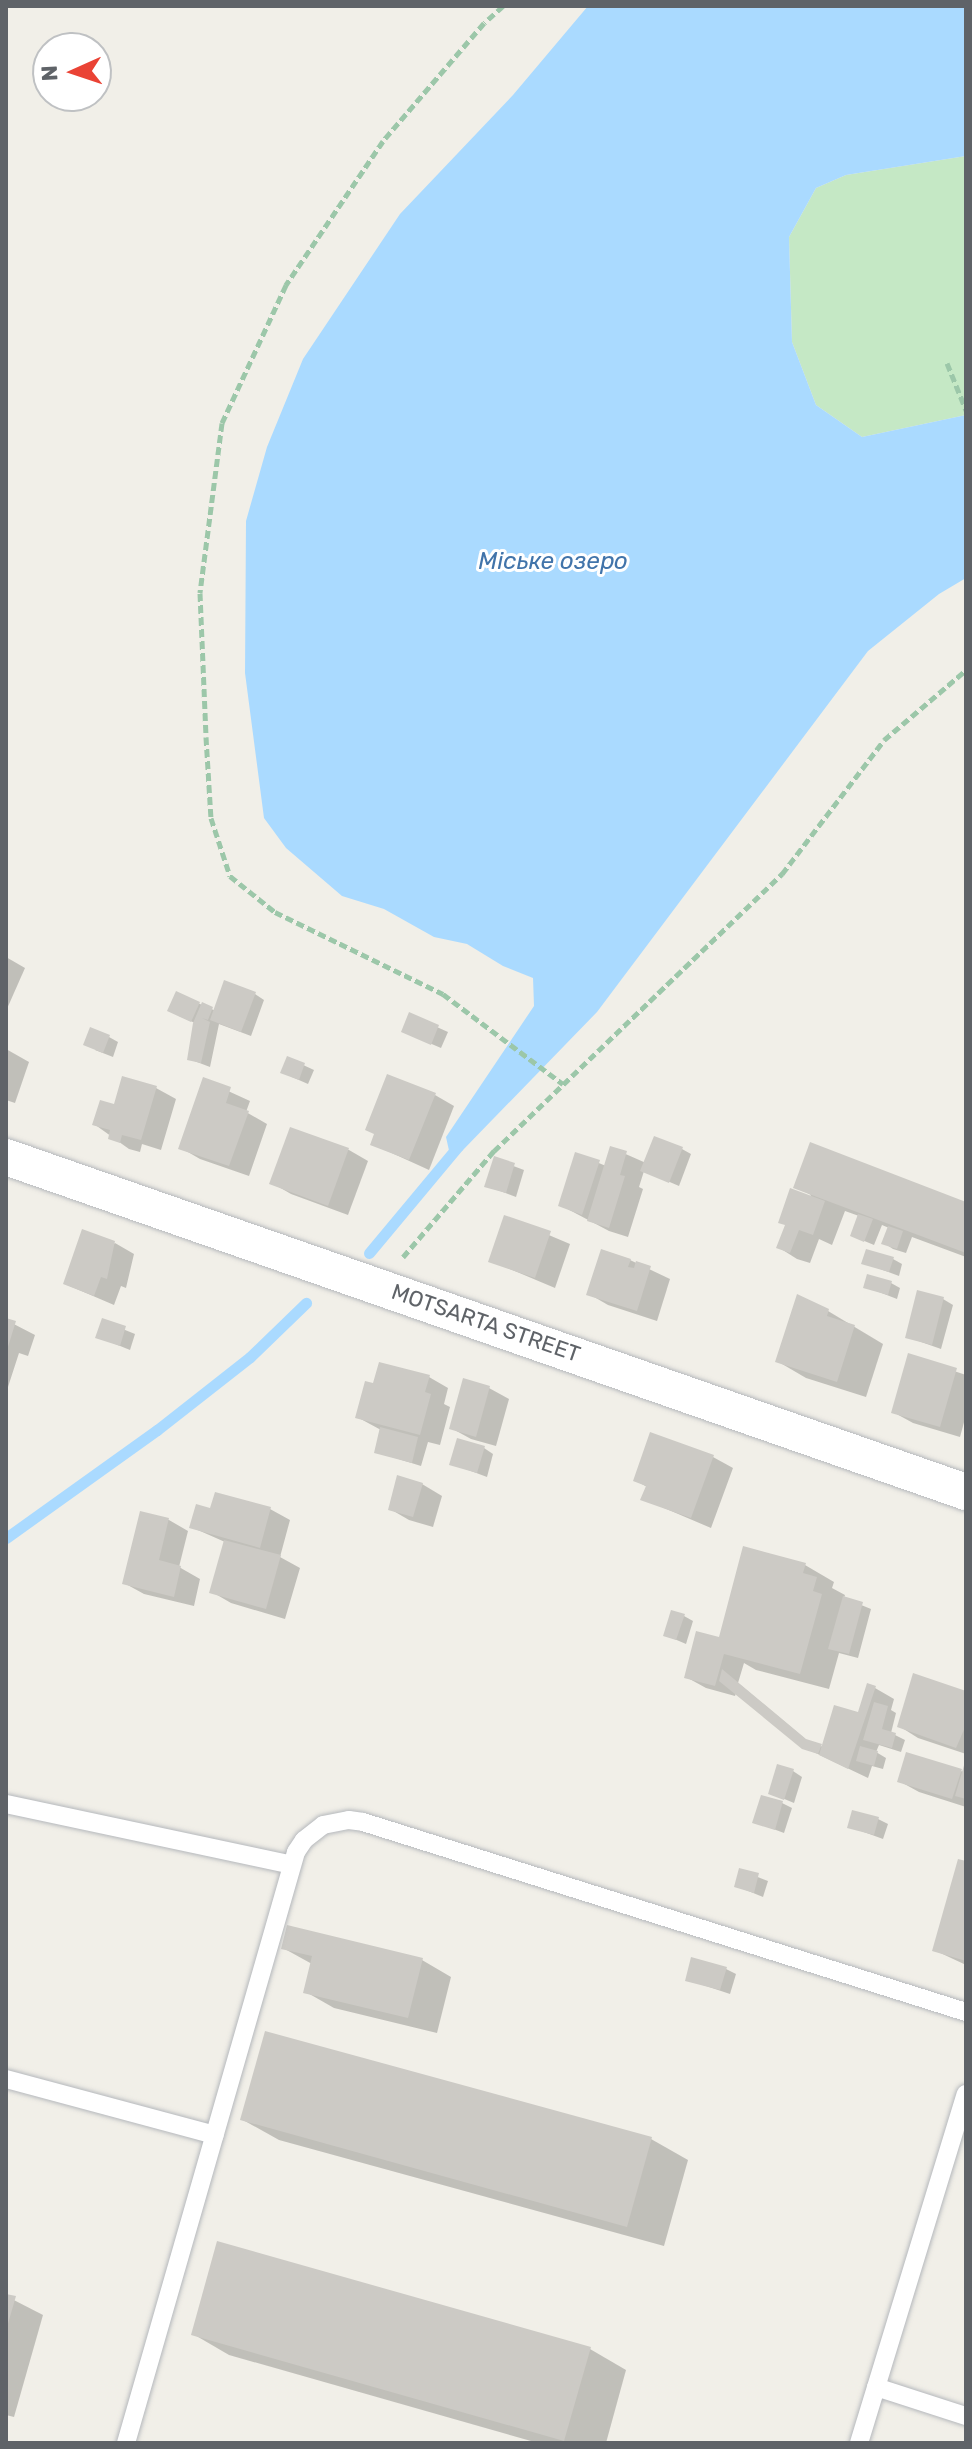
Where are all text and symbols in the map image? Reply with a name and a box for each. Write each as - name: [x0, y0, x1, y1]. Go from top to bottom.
- north arrow: [32, 32, 112, 112]
- text: N: [36, 65, 63, 82]
- water label: Міське озеро: [478, 548, 628, 576]
- street label: MOTSARTA STREET: [388, 1278, 584, 1368]

